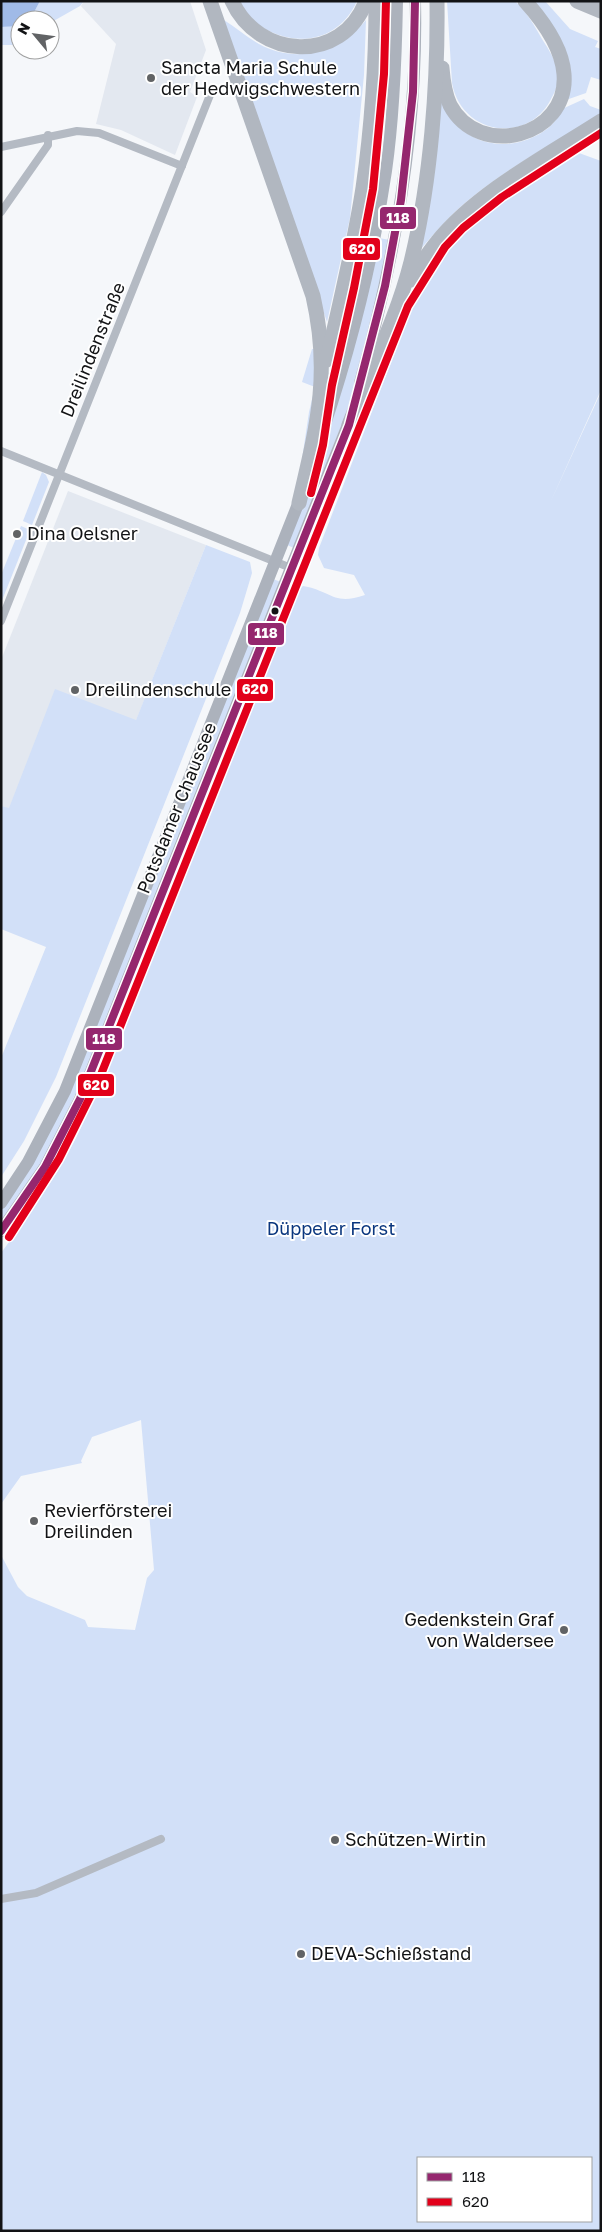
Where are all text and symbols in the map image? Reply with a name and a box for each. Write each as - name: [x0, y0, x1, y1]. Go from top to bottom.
- north arrow: [10, 10, 60, 60]
- text: N: [13, 20, 33, 37]
- place label: Sancta Maria Schule der Hedwigschwestern: [161, 56, 360, 99]
- marker: Sancta Maria Schule der Hedwigschwestern: [145, 72, 157, 84]
- line badge: 118: [379, 206, 417, 230]
- text: 118: [386, 209, 410, 226]
- line badge: 620: [342, 237, 381, 261]
- text: 620: [349, 240, 375, 257]
- street label: Dreilindenstraße: [55, 279, 129, 420]
- place label: Dina Oelsner: [27, 522, 138, 544]
- marker: Dina Oelsner: [11, 528, 23, 540]
- unlabelled marker: [270, 606, 280, 616]
- line badge: 118: [247, 622, 285, 646]
- text: 118: [254, 624, 278, 641]
- place label: Dreilindenschule: [85, 678, 231, 700]
- line badge: 620: [236, 678, 274, 702]
- text: 620: [242, 680, 268, 697]
- marker: Dreilindenschule: [69, 684, 81, 696]
- street label: Potsdamer Chaussee: [132, 719, 220, 896]
- line badge: 118: [85, 1027, 123, 1051]
- text: 118: [92, 1030, 116, 1047]
- line badge: 620: [77, 1073, 115, 1097]
- text: 620: [83, 1076, 109, 1093]
- park label: Düppeler Forst: [267, 1217, 395, 1239]
- place label: Revierförsterei Dreilinden: [44, 1499, 172, 1542]
- marker: Revierförsterei Dreilinden: [28, 1515, 40, 1527]
- place label: Gedenkstein Graf von Waldersee: [404, 1608, 554, 1651]
- marker: Gedenkstein Graf von Waldersee: [558, 1624, 570, 1636]
- place label: Schützen-Wirtin: [345, 1828, 486, 1850]
- marker: Schützen-Wirtin: [329, 1834, 341, 1846]
- place label: DEVA-Schießstand: [311, 1942, 471, 1964]
- marker: DEVA-Schießstand: [295, 1948, 307, 1960]
- legend: [417, 2157, 592, 2222]
- text: 118: [462, 2167, 486, 2185]
- text: 620: [462, 2192, 489, 2210]

